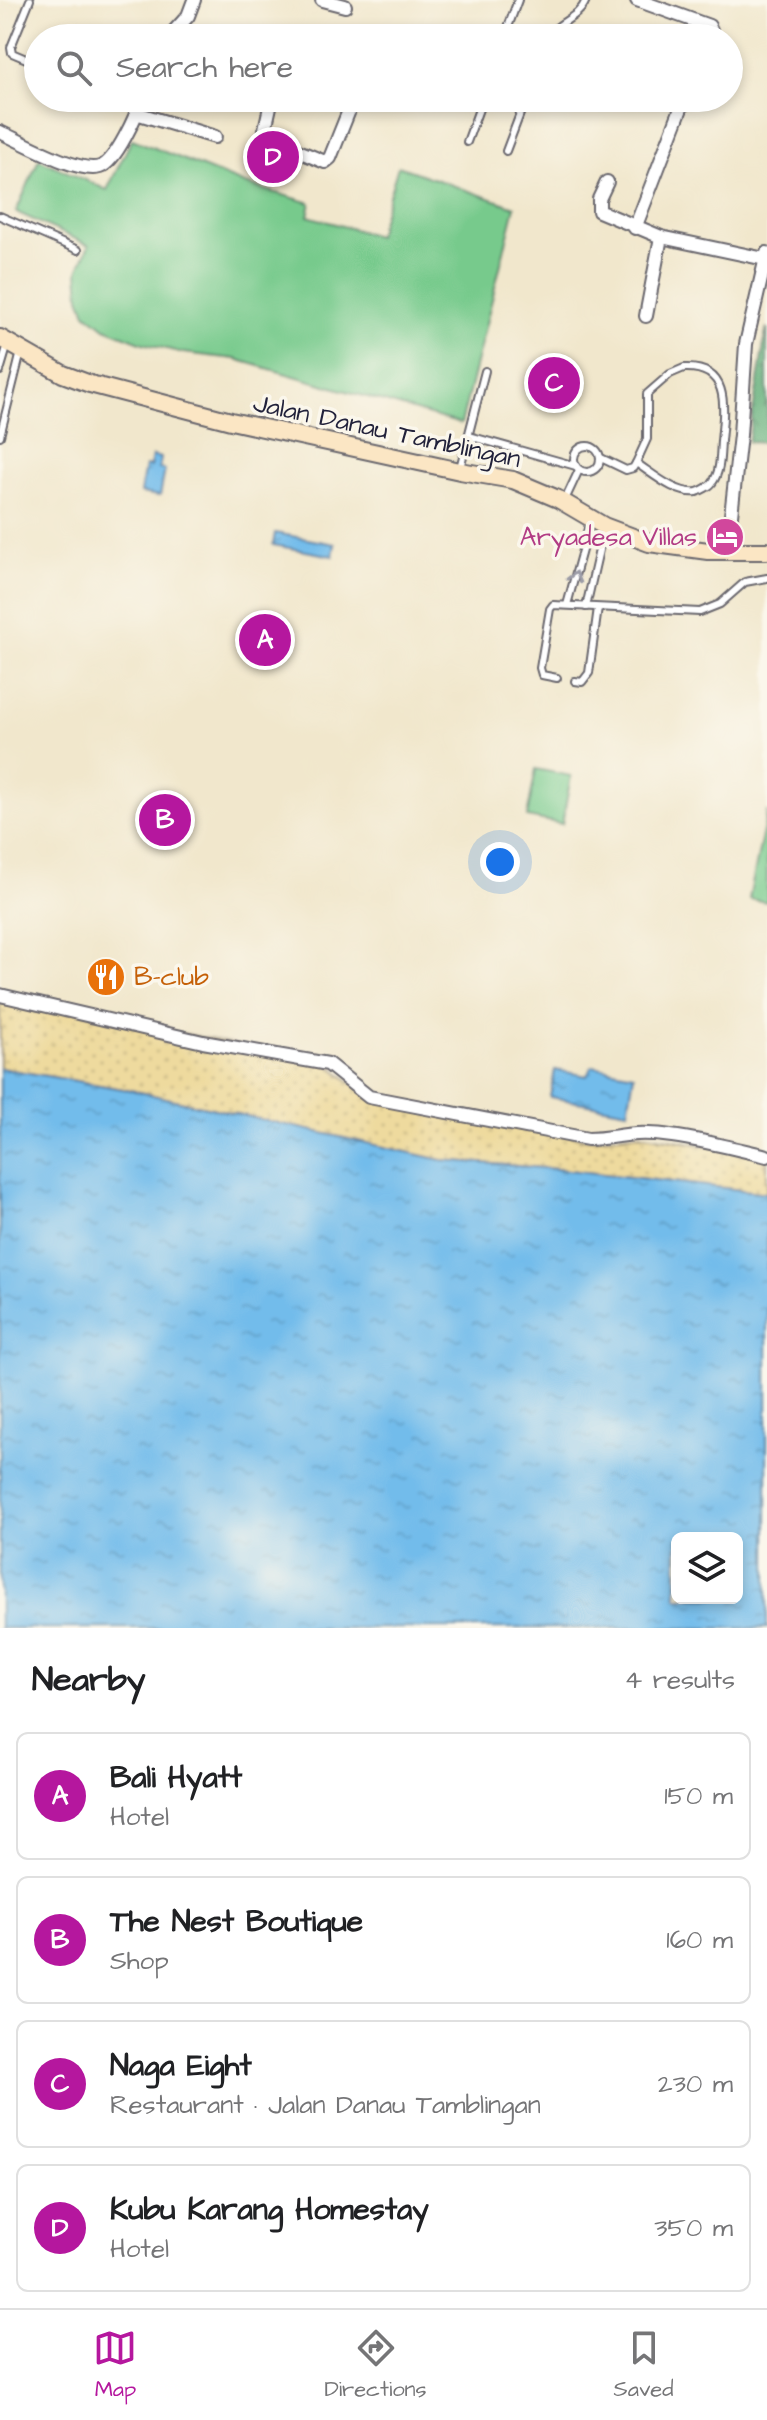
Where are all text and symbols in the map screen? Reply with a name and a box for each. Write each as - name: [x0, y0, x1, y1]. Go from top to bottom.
- search box: [24, 24, 743, 112]
- icon: search: [52, 46, 96, 90]
- text: Search here: [116, 47, 293, 89]
- pin: D: [247, 127, 299, 187]
- pin: C: [528, 353, 580, 413]
- street label: Jalan Danau Tamblingan: [250, 385, 524, 479]
- hotel icon: Aryadesa Villas: [704, 516, 746, 558]
- place label: Aryadesa Villas: [520, 519, 697, 557]
- one-way arrow: [565, 570, 582, 584]
- pin: A: [239, 610, 291, 670]
- pin: B: [139, 790, 191, 850]
- your location: [480, 842, 520, 882]
- restaurant icon: B-club: [85, 956, 127, 998]
- place label: B-club: [134, 959, 209, 995]
- map controls: [671, 1532, 743, 1604]
- button: layers: [671, 1532, 743, 1604]
- text: Nearby: [32, 1656, 146, 1704]
- text: 4 results: [625, 1662, 735, 1698]
- text: Bali Hyatt: [110, 1757, 242, 1799]
- text: A: [52, 1778, 68, 1814]
- text: 150 m: [664, 1778, 733, 1814]
- text: Hotel: [110, 1799, 169, 1835]
- text: The Nest Boutique: [110, 1901, 363, 1943]
- text: B: [51, 1922, 69, 1958]
- text: 160 m: [666, 1922, 733, 1958]
- text: Shop: [110, 1943, 169, 1979]
- text: Naga Eight: [110, 2045, 252, 2087]
- text: C: [51, 2066, 69, 2102]
- text: 230 m: [658, 2066, 733, 2102]
- text: Restaurant · Jalan Danau Tamblingan: [110, 2087, 541, 2123]
- text: Kubu Karang Homestay: [110, 2189, 429, 2231]
- text: D: [52, 2210, 68, 2246]
- text: 350 m: [654, 2210, 733, 2246]
- text: Hotel: [110, 2231, 169, 2267]
- tab: Map: [93, 2326, 137, 2405]
- tab: Directions: [324, 2326, 427, 2405]
- tab: Saved: [614, 2326, 674, 2405]

